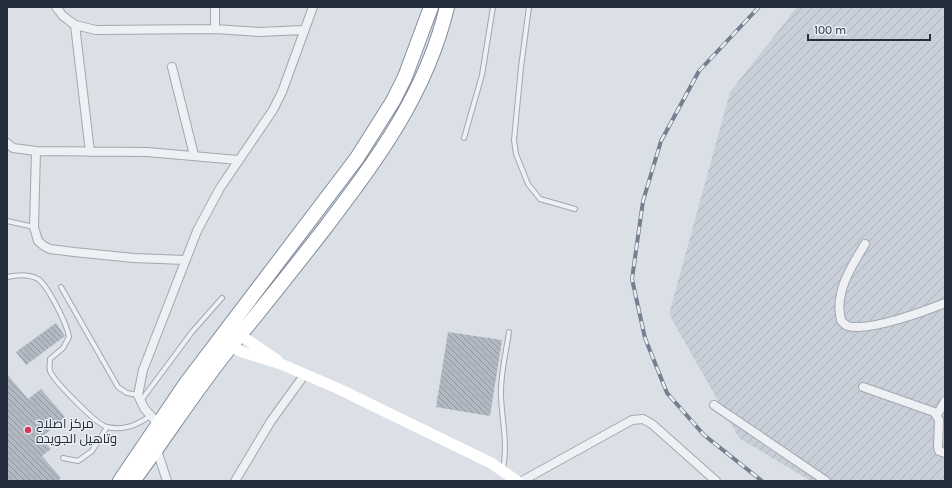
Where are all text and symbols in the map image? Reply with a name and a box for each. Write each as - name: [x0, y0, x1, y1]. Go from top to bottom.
- scale bar: [808, 16, 930, 42]
- text: 100 m: [814, 23, 846, 37]
- place label: مركز اصلاح وتاهيل الجويده: [36, 416, 117, 446]
- marker: مركز اصلاح وتاهيل الجويده: [23, 425, 33, 435]

